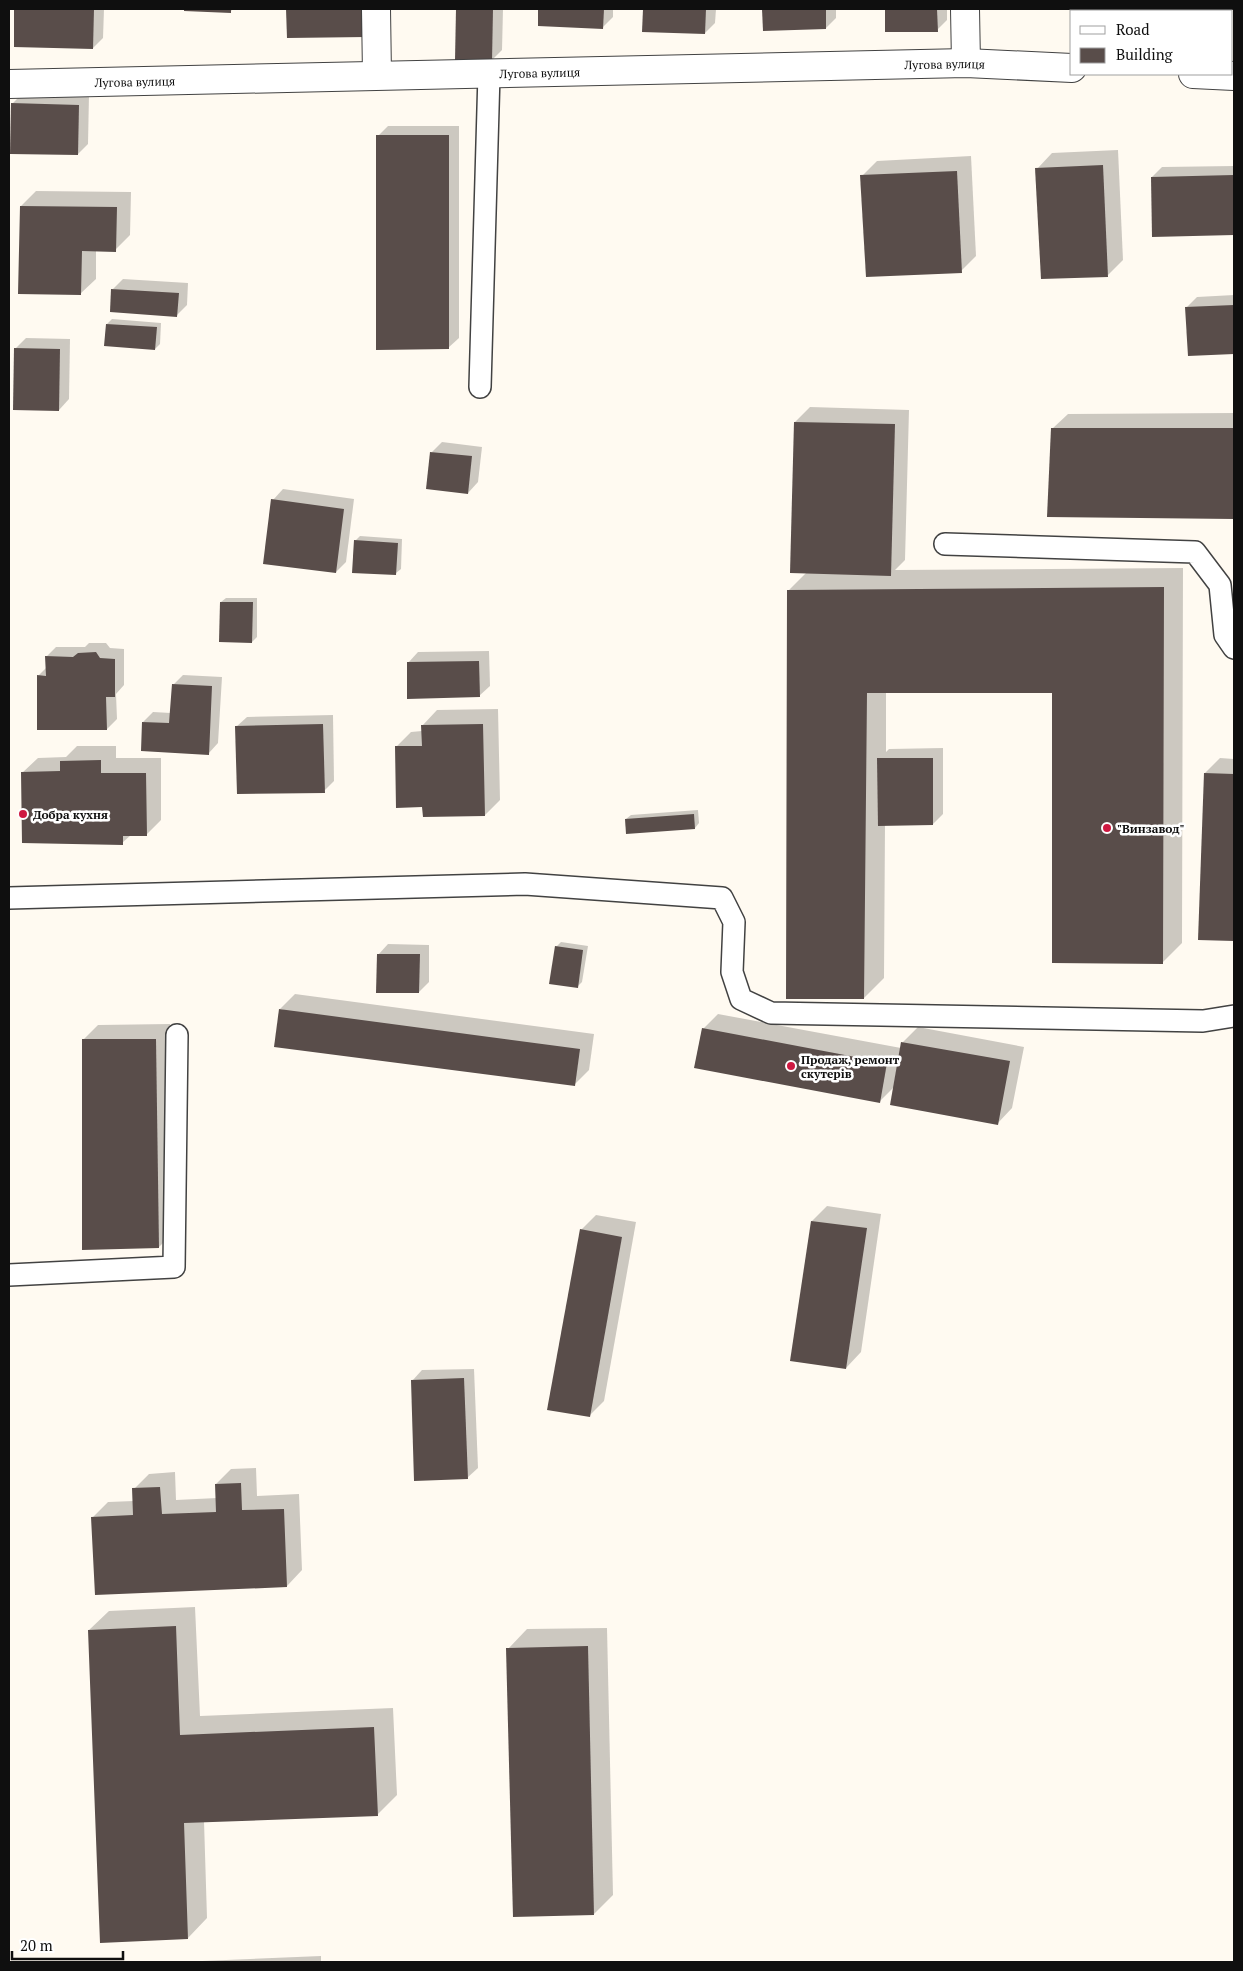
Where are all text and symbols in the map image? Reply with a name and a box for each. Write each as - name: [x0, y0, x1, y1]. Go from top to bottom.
- legend: [1070, 10, 1233, 75]
- text: Road: [1116, 19, 1149, 39]
- text: Building: [1116, 44, 1174, 64]
- street label: Лугова вулиця: [903, 55, 986, 72]
- street label: Лугова вулиця: [498, 64, 580, 81]
- street label: Лугова вулиця: [93, 73, 176, 90]
- place label: Добра кухня: [33, 807, 108, 822]
- marker: Добра кухня: [17, 808, 29, 820]
- place label: "Винзавод": [1117, 821, 1184, 836]
- marker: "Винзавод": [1101, 822, 1113, 834]
- place label: Продаж, ремонт скутерів: [801, 1052, 900, 1081]
- marker: Продаж, ремонт скутерів: [785, 1060, 797, 1072]
- scale bar: [12, 1928, 124, 1960]
- text: 20 m: [20, 1935, 53, 1955]

